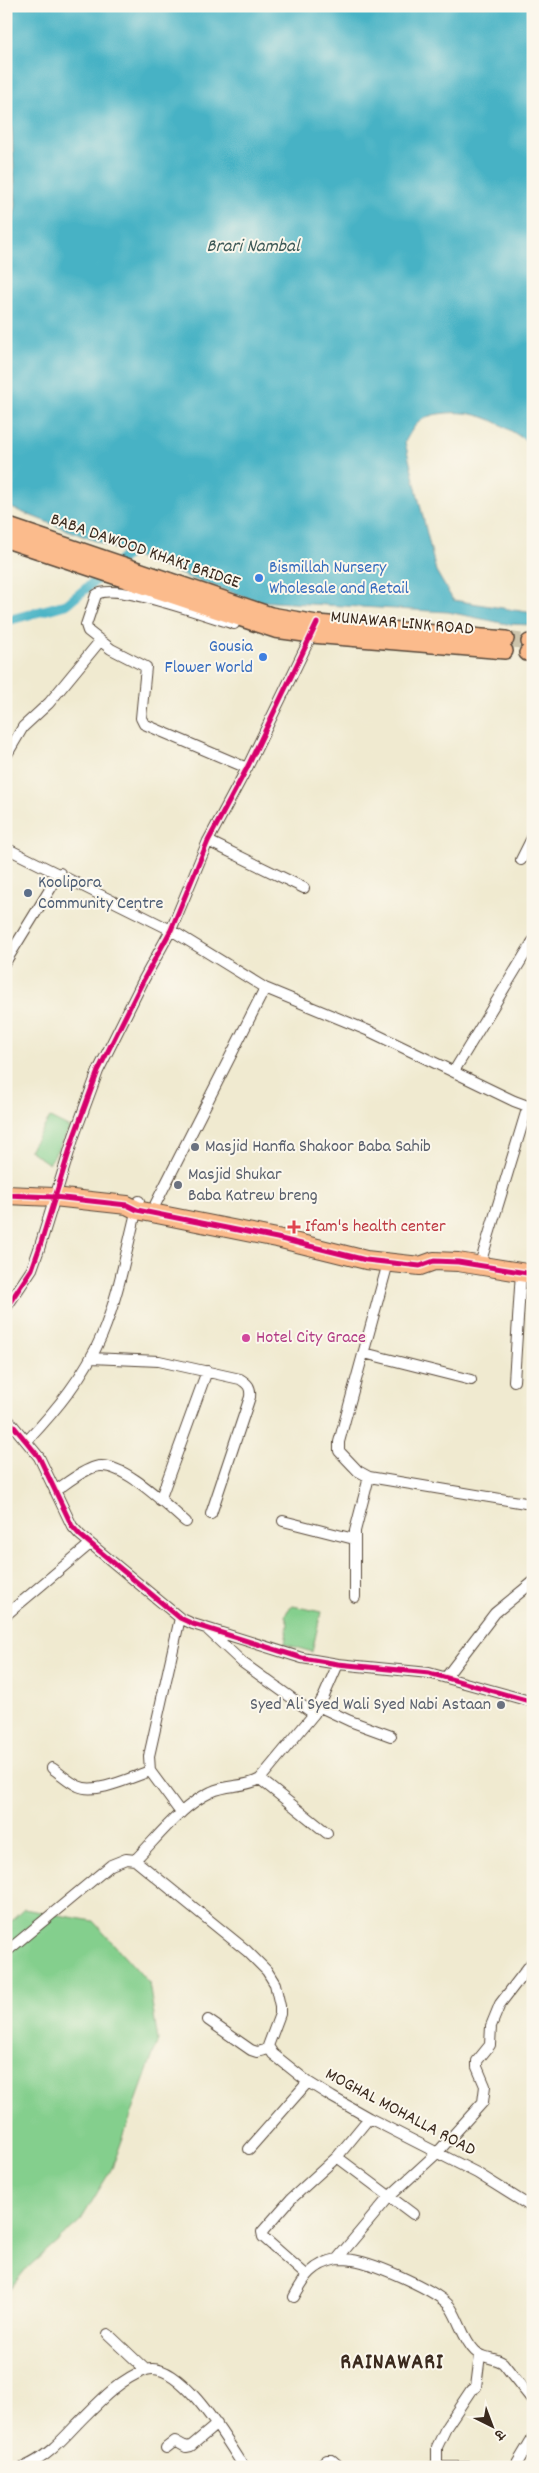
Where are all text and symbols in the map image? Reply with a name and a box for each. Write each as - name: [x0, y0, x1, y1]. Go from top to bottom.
- water label: Brari Nambal: [207, 234, 301, 261]
- street label: BABA DAWOOD KHAKI BRIDGE: [47, 508, 243, 596]
- place label: Bismillah Nursery Wholesale and Retail: [269, 556, 410, 602]
- marker: Bismillah Nursery Wholesale and Retail: [253, 572, 265, 584]
- street label: MUNAWAR LINK ROAD: [329, 605, 475, 643]
- place label: Gousia Flower World: [165, 635, 254, 681]
- marker: Gousia Flower World: [257, 651, 269, 663]
- place label: Koolipora Community Centre: [38, 871, 164, 917]
- marker: Koolipora Community Centre: [22, 887, 34, 899]
- place label: Masjid Hanfia Shakoor Baba Sahib: [205, 1135, 431, 1160]
- marker: Masjid Hanfia Shakoor Baba Sahib: [189, 1141, 201, 1153]
- place label: Masjid Shukar Baba Katrew breng: [188, 1163, 318, 1209]
- marker: Masjid Shukar Baba Katrew breng: [172, 1179, 184, 1191]
- place label: Ifam's health center: [305, 1215, 446, 1240]
- marker: Ifam's health center: [287, 1220, 301, 1234]
- place label: Hotel City Grace: [256, 1326, 366, 1351]
- marker: Hotel City Grace: [240, 1332, 252, 1344]
- place label: Syed Ali Syed Wali Syed Nabi Astaan: [250, 1693, 491, 1718]
- marker: Syed Ali Syed Wali Syed Nabi Astaan: [495, 1699, 507, 1711]
- street label: MOGHAL MOHALLA ROAD: [320, 2063, 480, 2163]
- district label: RAINAWARI: [340, 2348, 444, 2379]
- north arrow: [466, 2400, 516, 2450]
- text: उ: [489, 2423, 510, 2445]

